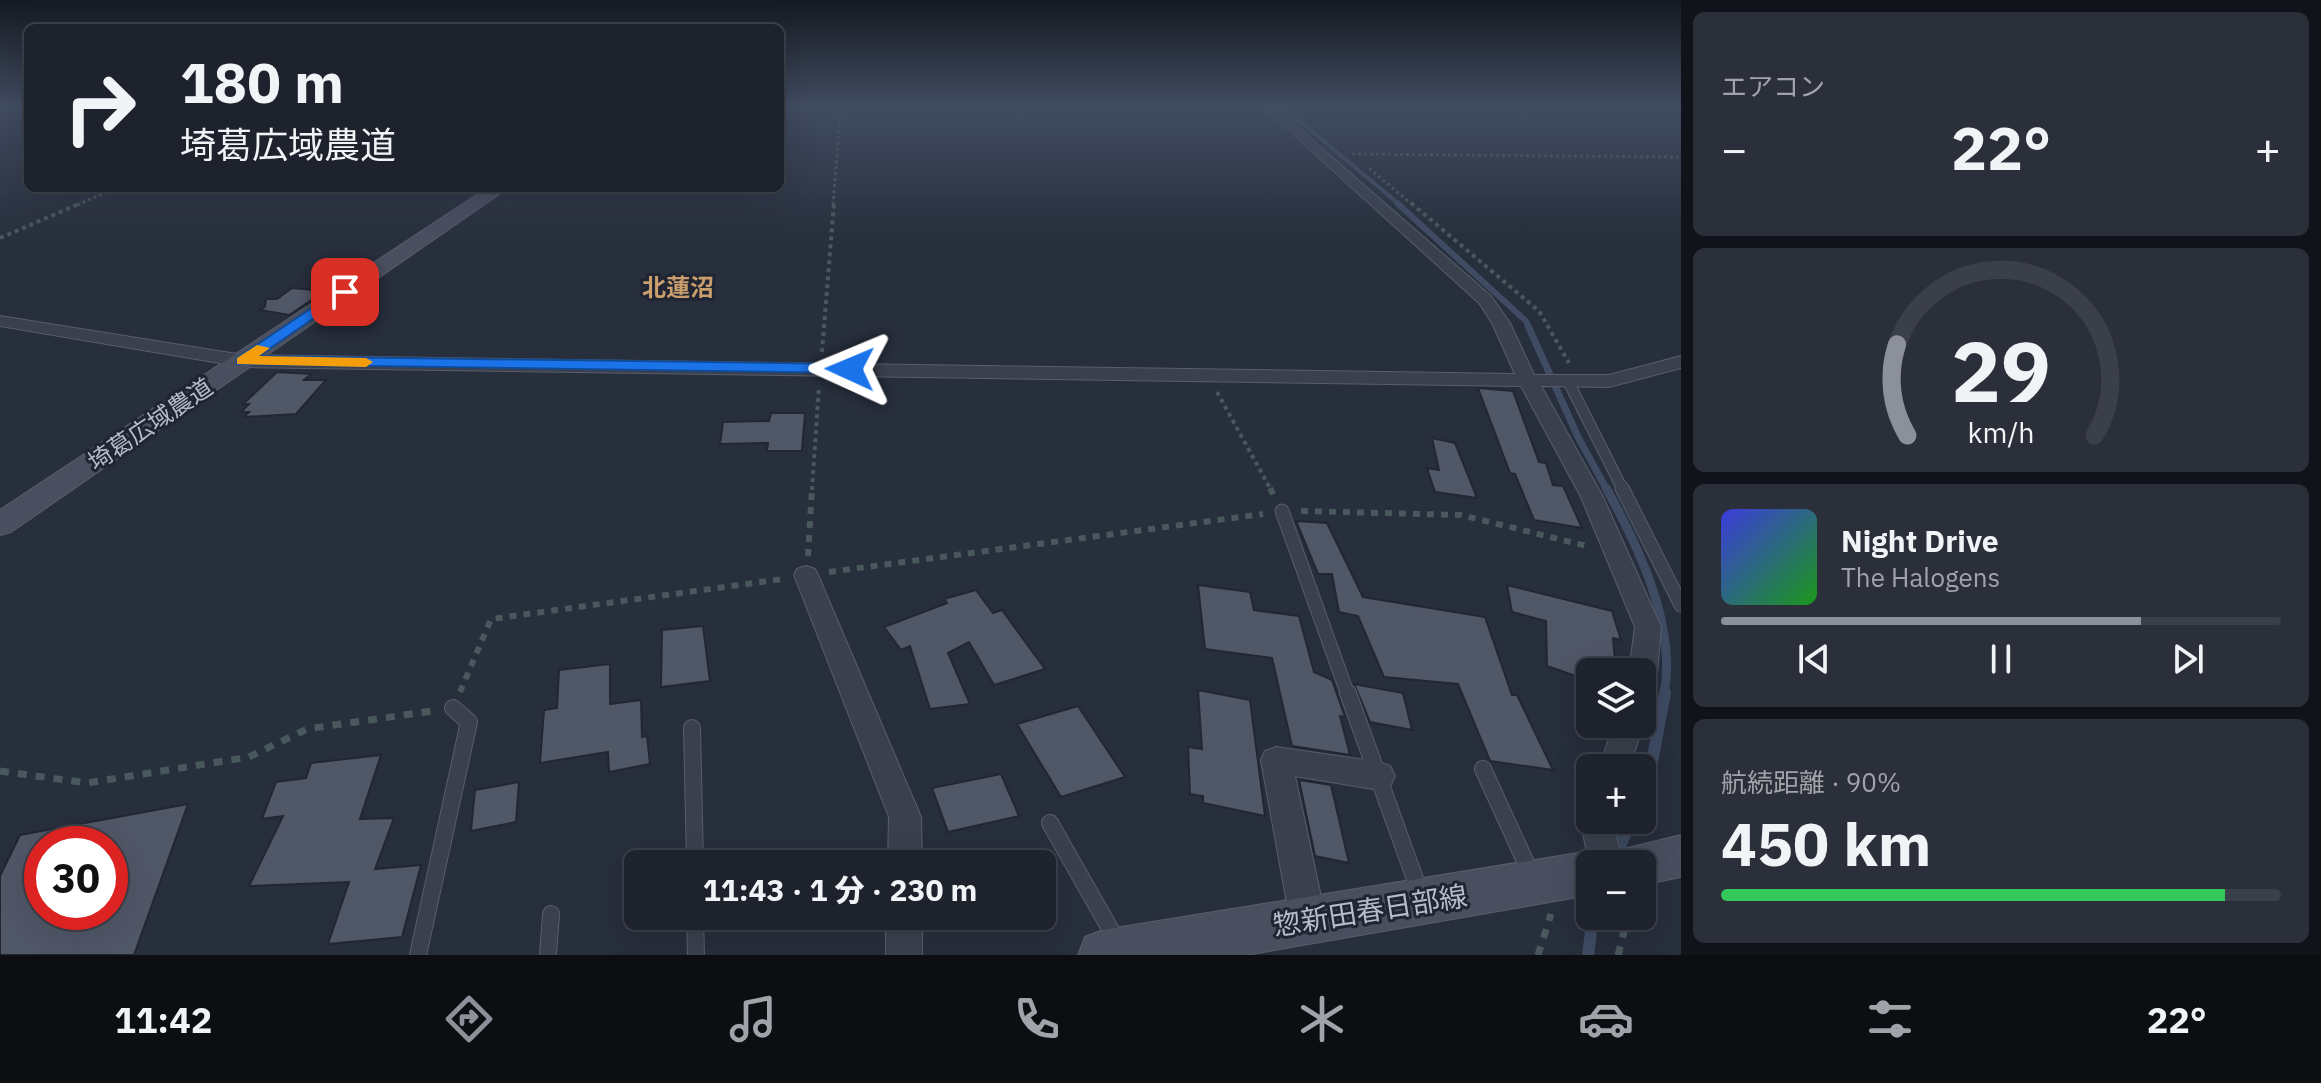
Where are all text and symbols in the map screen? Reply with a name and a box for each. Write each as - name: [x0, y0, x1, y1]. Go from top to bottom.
- text: 180 m: [180, 46, 344, 118]
- icon: right: [48, 56, 152, 160]
- text: エアコン: [1721, 69, 1825, 103]
- text: 22°: [1951, 108, 2051, 187]
- text: −: [1721, 120, 1747, 177]
- text: +: [2255, 120, 2281, 177]
- text: 埼葛広域農道: [180, 121, 396, 168]
- pin: [311, 258, 379, 326]
- icon: arrive: [323, 270, 367, 314]
- district label: 北蓮沼: [642, 271, 714, 303]
- text: 29: [1951, 316, 2051, 424]
- position arrow: [808, 327, 892, 411]
- street label: 埼葛広域農道: [81, 370, 219, 478]
- text: km/h: [1967, 414, 2035, 451]
- text: Night Drive: [1841, 521, 1999, 560]
- text: The Halogens: [1841, 560, 2000, 594]
- icon: previous: [1792, 637, 1836, 681]
- icon: pause: [1979, 637, 2023, 681]
- icon: next: [2166, 637, 2210, 681]
- map controls: [1576, 658, 1656, 930]
- button: layers: [1576, 658, 1656, 738]
- button: +: [1576, 754, 1656, 834]
- text: 航続距離 · 90%: [1721, 765, 1901, 799]
- text: 450 km: [1721, 804, 1931, 883]
- speed limit sign: 30: [24, 826, 128, 930]
- button: −: [1576, 850, 1656, 930]
- text: 11:43 · 1 分 · 230 m: [703, 870, 977, 909]
- street label: 惣新田春日部線: [1270, 876, 1470, 944]
- icon: directions: [441, 991, 497, 1047]
- icon: music: [725, 991, 781, 1047]
- icon: phone: [1009, 991, 1065, 1047]
- icon: climate: [1294, 991, 1350, 1047]
- icon: car: [1578, 991, 1634, 1047]
- icon: filters: [1862, 991, 1918, 1047]
- text: 11:42: [114, 996, 212, 1043]
- text: 22°: [2147, 996, 2207, 1043]

